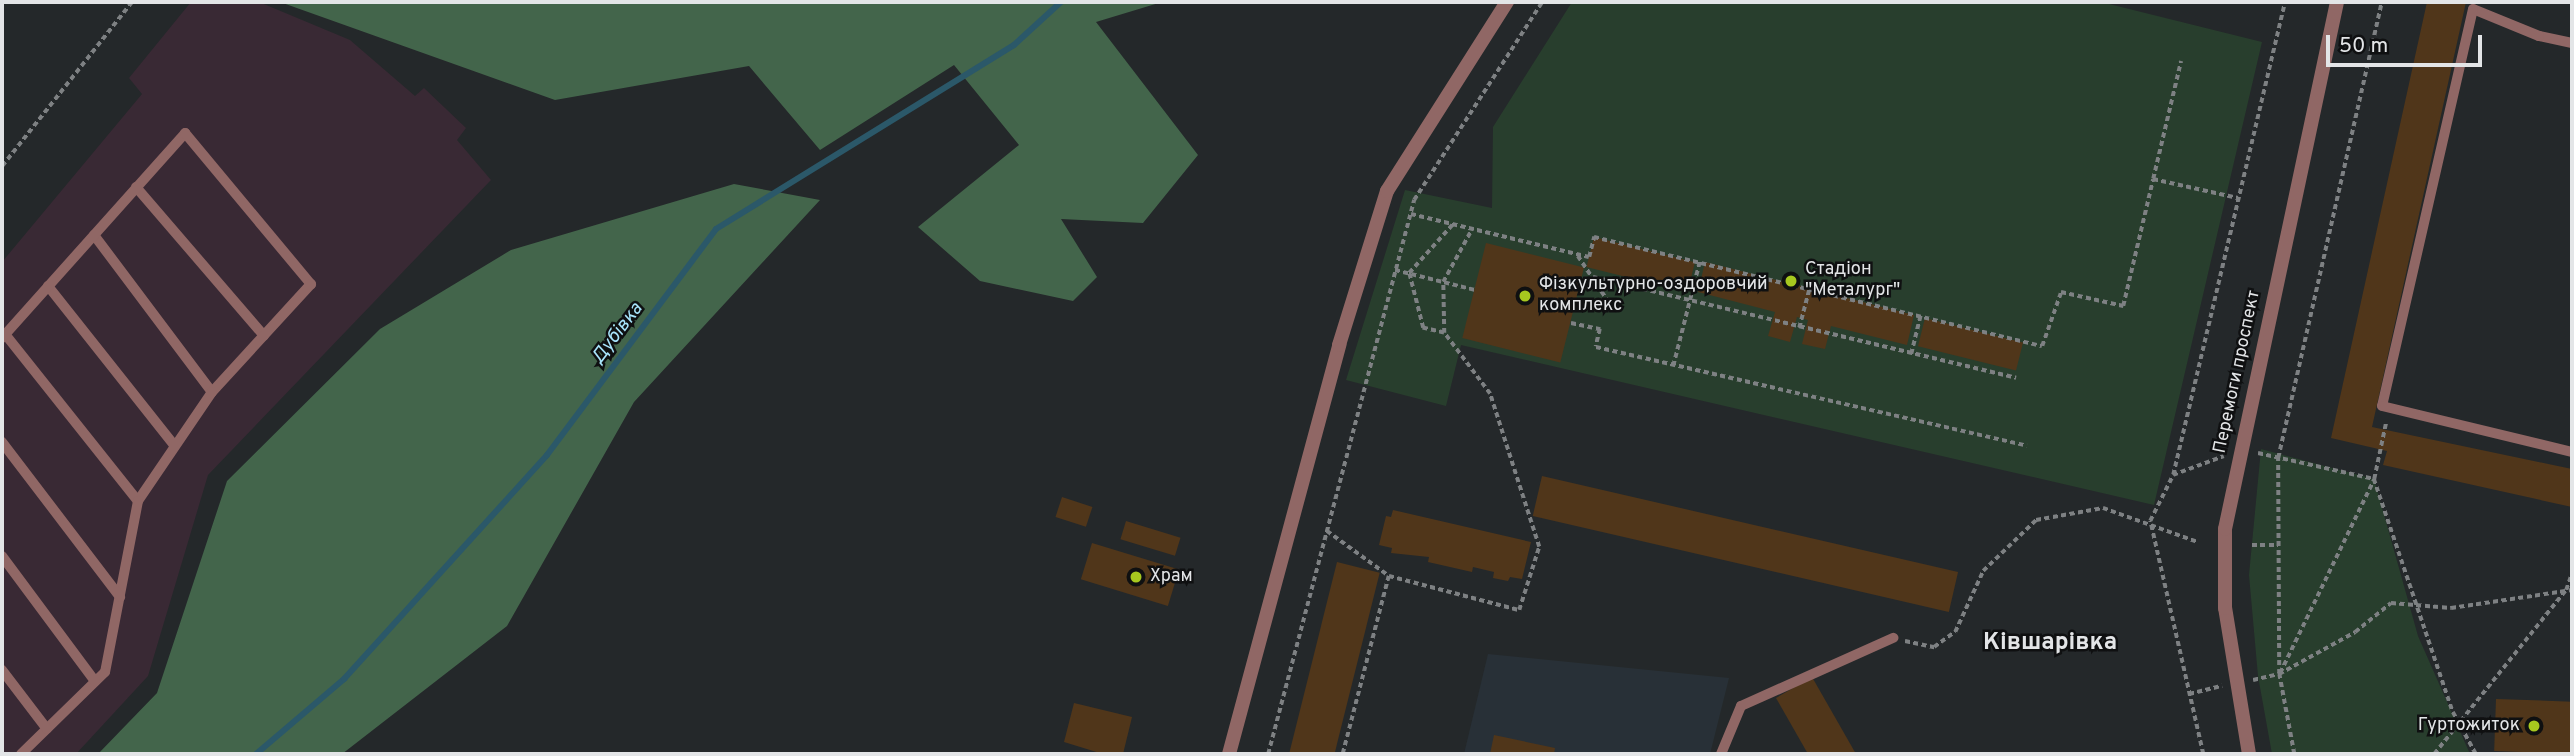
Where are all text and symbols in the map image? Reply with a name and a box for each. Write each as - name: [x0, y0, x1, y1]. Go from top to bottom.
- scale bar: [2329, 21, 2485, 65]
- text: 50 m: [2339, 33, 2388, 60]
- place label: Стадіон "Металург": [1805, 260, 1900, 302]
- marker: Стадіон "Металург": [1783, 273, 1799, 289]
- place label: Фізкультурно-оздоровчий комплекс: [1539, 275, 1768, 318]
- marker: Фізкультурно-оздоровчий комплекс: [1517, 288, 1533, 304]
- street label: Перемоги проспект: [2210, 289, 2266, 455]
- water label: Дубівка: [588, 299, 648, 369]
- place label: Храм: [1150, 566, 1193, 588]
- marker: Храм: [1128, 569, 1144, 585]
- district label: Ківшарівка: [1983, 630, 2117, 658]
- place label: Гуртожиток: [2418, 715, 2520, 737]
- marker: Гуртожиток: [2526, 718, 2542, 734]

